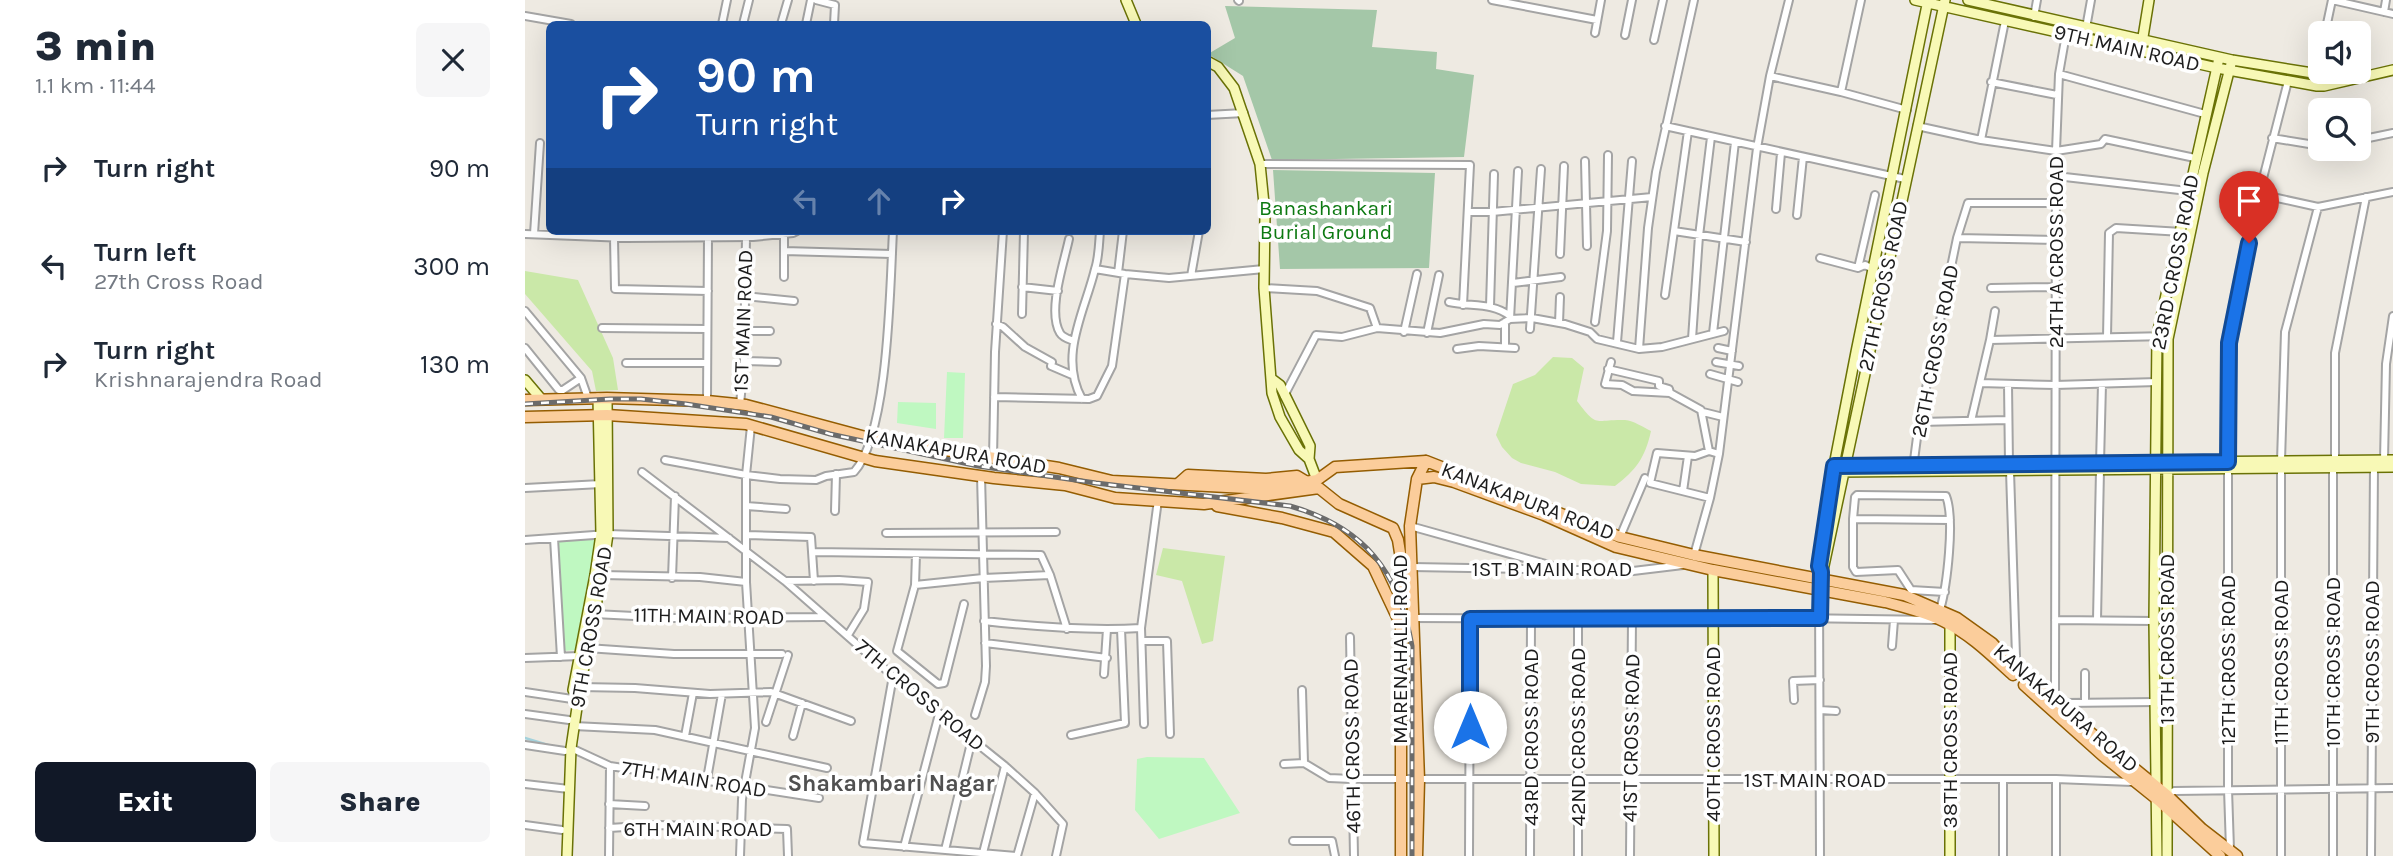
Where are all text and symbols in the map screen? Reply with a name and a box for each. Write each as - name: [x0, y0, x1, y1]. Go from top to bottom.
- street label: 9TH MAIN ROAD: [2052, 20, 2202, 76]
- text: 3 min: [35, 21, 156, 71]
- map controls: [2308, 21, 2371, 161]
- button: sound: [2308, 21, 2371, 84]
- button: close: [416, 23, 490, 97]
- text: 90 m: [696, 47, 816, 104]
- icon: right: [581, 49, 672, 140]
- text: 1.1 km · 11:44: [35, 72, 155, 99]
- button: search: [2308, 98, 2371, 161]
- text: Turn right: [696, 106, 838, 143]
- icon: right: [35, 149, 73, 187]
- text: Turn right: [94, 153, 215, 184]
- text: 90 m: [429, 153, 490, 184]
- street label: 24TH A CROSS ROAD: [2044, 156, 2068, 348]
- pin: [2219, 171, 2279, 243]
- street label: 23RD CROSS ROAD: [2146, 172, 2204, 352]
- icon: left: [787, 182, 825, 220]
- icon: ahead: [860, 182, 898, 220]
- icon: right: [933, 182, 971, 220]
- icon: arrive: [2230, 182, 2268, 220]
- park label: Banashankari Burial Ground: [1259, 196, 1393, 244]
- street label: 27TH CROSS ROAD: [1853, 199, 1913, 373]
- text: Turn left: [94, 237, 196, 268]
- icon: left: [35, 247, 73, 285]
- street label: 1ST MAIN ROAD: [729, 249, 757, 393]
- text: 300 m: [413, 251, 490, 282]
- street label: 26TH CROSS ROAD: [1906, 262, 1964, 440]
- text: 27th Cross Road: [94, 268, 264, 295]
- text: Turn right: [94, 335, 215, 366]
- icon: right: [35, 345, 73, 383]
- text: 130 m: [420, 349, 490, 380]
- text: Krishnarajendra Road: [94, 366, 323, 393]
- street label: KANAKAPURA ROAD: [863, 423, 1049, 479]
- street label: KANAKAPURA ROAD: [1438, 457, 1618, 545]
- street label: 9TH CROSS ROAD: [565, 544, 617, 710]
- street label: MARENAHALLI ROAD: [1388, 554, 1412, 744]
- street label: 13TH CROSS ROAD: [2155, 554, 2179, 724]
- street label: 1ST B MAIN ROAD: [1472, 557, 1632, 581]
- street label: 12TH CROSS ROAD: [2216, 575, 2240, 745]
- street label: 10TH CROSS ROAD: [2321, 577, 2345, 747]
- street label: 11TH CROSS ROAD: [2269, 579, 2293, 745]
- street label: 9TH CROSS ROAD: [2360, 580, 2384, 744]
- street label: 11TH MAIN ROAD: [633, 603, 785, 629]
- street label: 7TH CROSS ROAD: [850, 634, 990, 756]
- street label: KANAKAPURA ROAD: [1989, 639, 2143, 777]
- street label: 40TH CROSS ROAD: [1701, 646, 1725, 822]
- street label: 42ND CROSS ROAD: [1566, 647, 1590, 827]
- street label: 43RD CROSS ROAD: [1519, 648, 1543, 826]
- street label: 38TH CROSS ROAD: [1938, 652, 1962, 828]
- street label: 41ST CROSS ROAD: [1618, 653, 1644, 823]
- street label: 46TH CROSS ROAD: [1338, 658, 1366, 834]
- position arrow: [1433, 690, 1507, 764]
- street label: 7TH MAIN ROAD: [620, 756, 768, 802]
- button: Exit: [35, 762, 256, 842]
- button: Share: [270, 762, 490, 842]
- street label: 1ST MAIN ROAD: [1744, 768, 1886, 792]
- district label: Shakambari Nagar: [787, 770, 995, 797]
- street label: 6TH MAIN ROAD: [624, 817, 772, 841]

